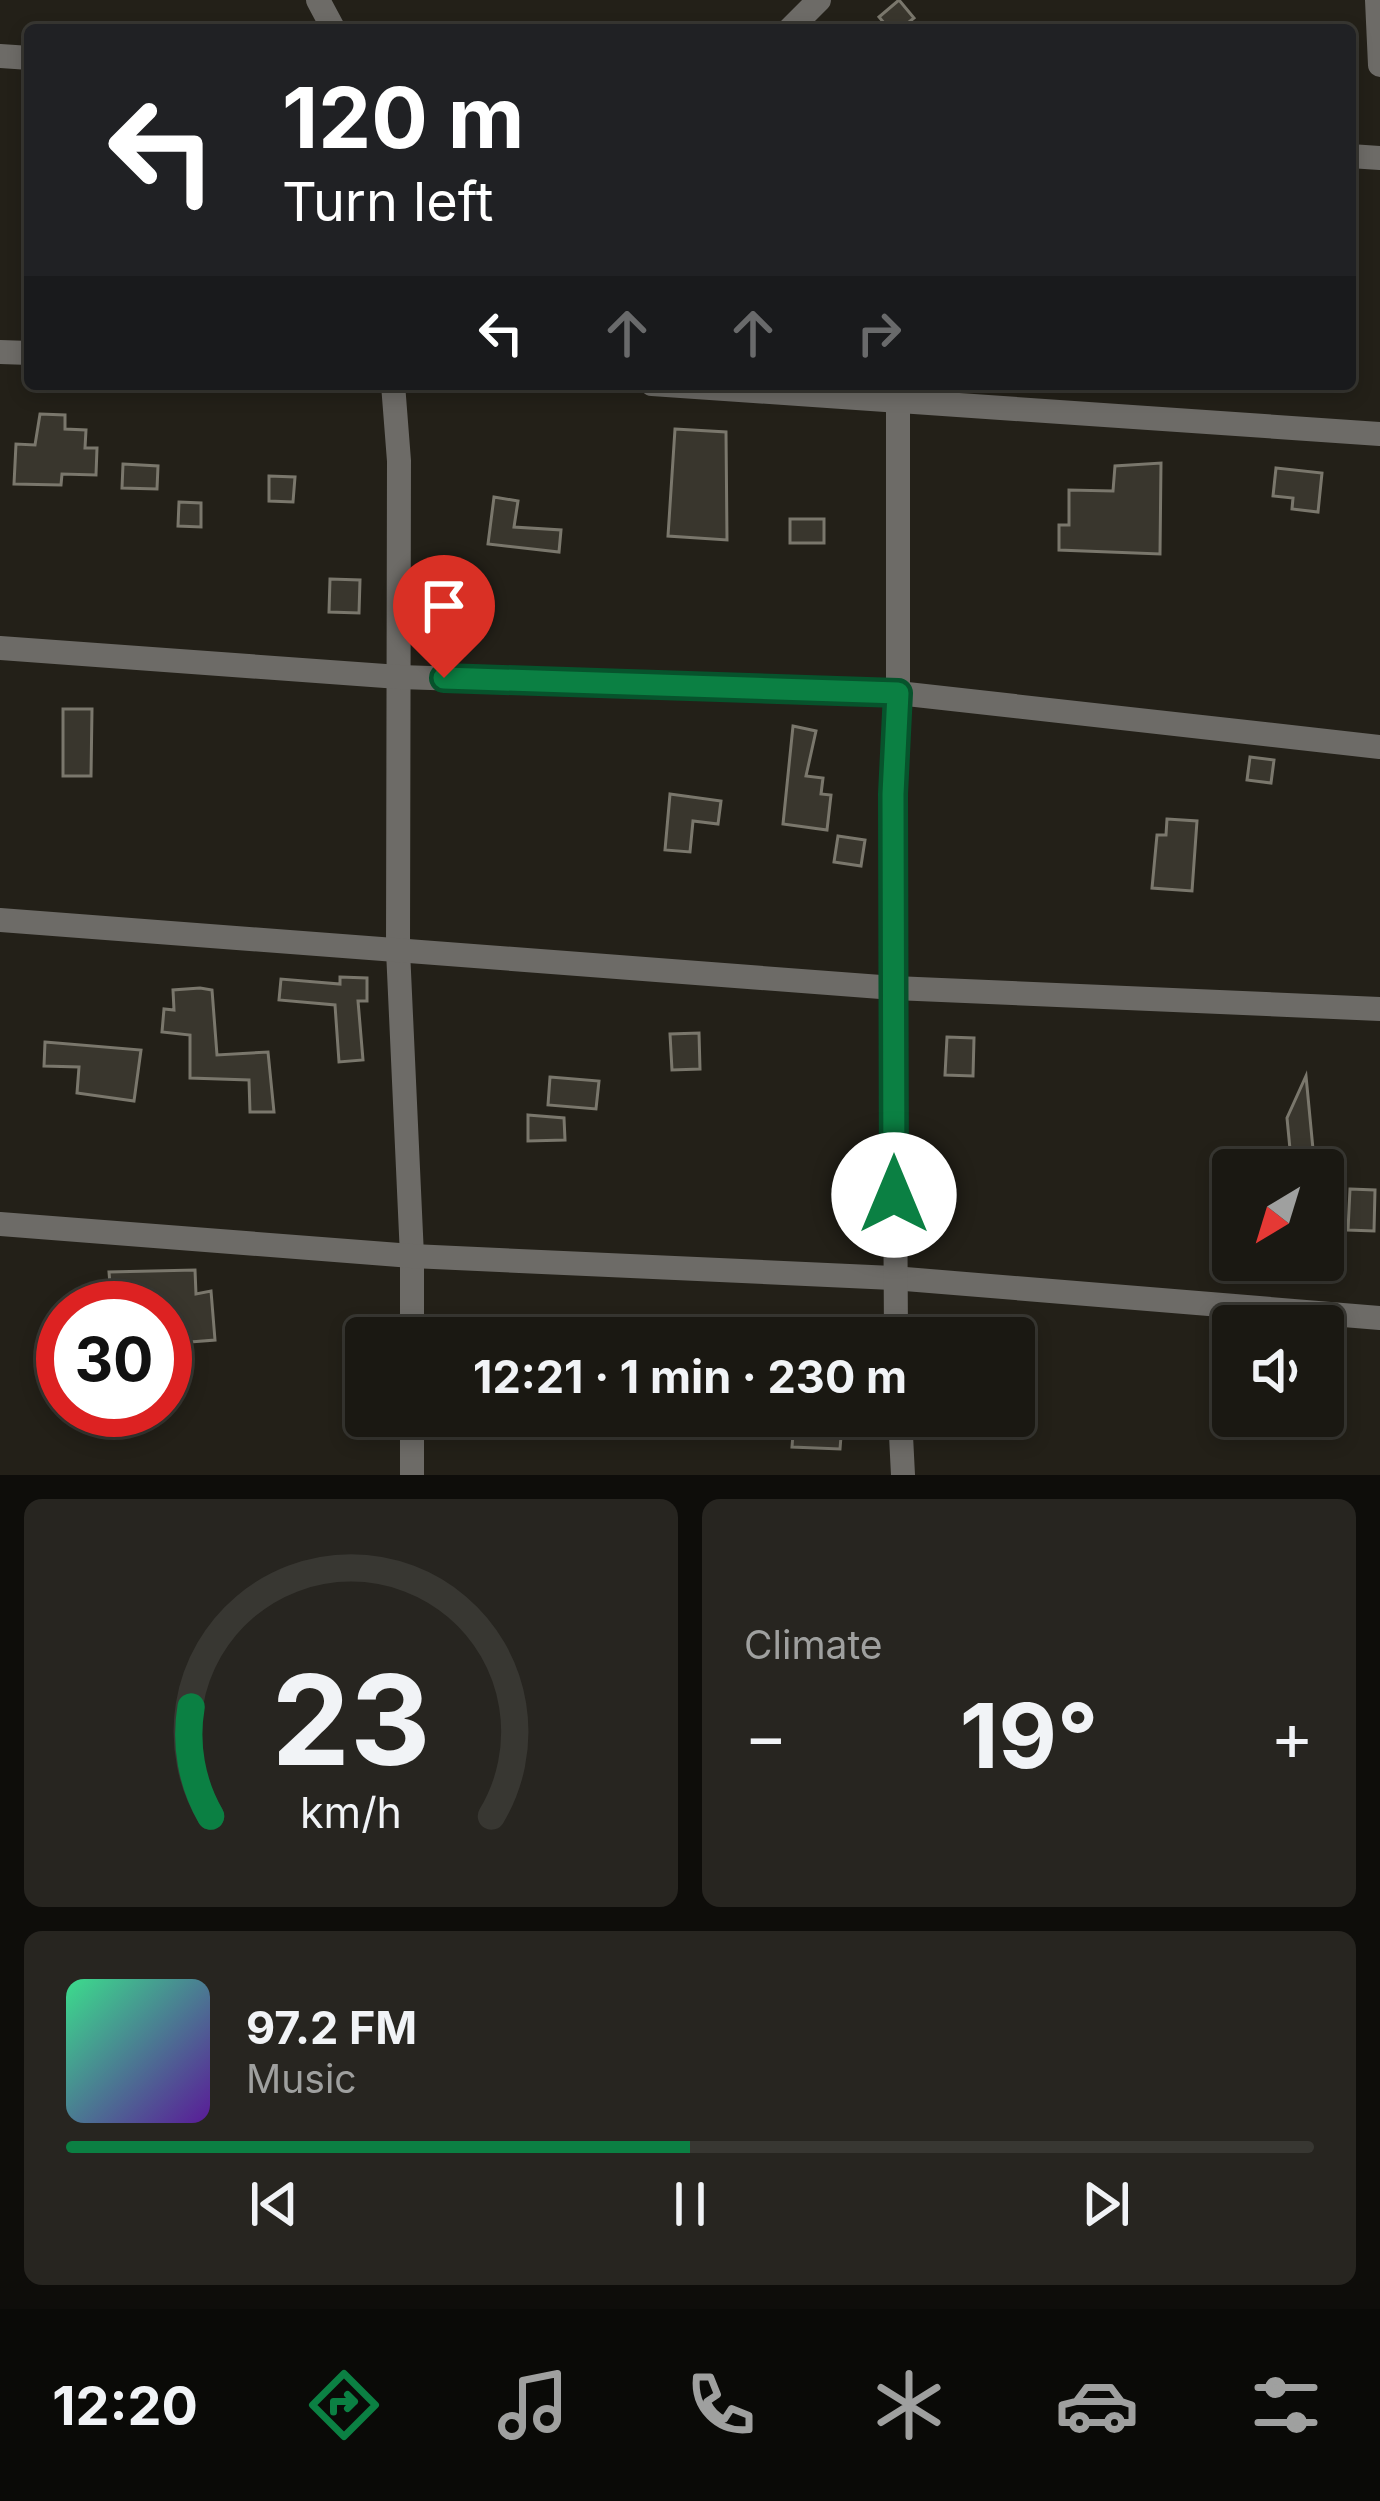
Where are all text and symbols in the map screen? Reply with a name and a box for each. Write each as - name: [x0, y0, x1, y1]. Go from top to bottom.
- text: 120 m: [282, 67, 524, 168]
- icon: left: [84, 72, 240, 228]
- text: Turn left: [282, 169, 493, 234]
- icon: left: [468, 300, 534, 366]
- icon: ahead: [594, 300, 660, 366]
- icon: ahead: [720, 300, 786, 366]
- icon: right: [846, 300, 912, 366]
- pin: [393, 555, 495, 678]
- icon: arrive: [411, 573, 477, 639]
- position arrow: [831, 1132, 957, 1258]
- north arrow: [1212, 1149, 1344, 1281]
- map controls: [1212, 1149, 1344, 1437]
- speed limit sign: 30: [36, 1281, 192, 1437]
- button: sound: [1212, 1305, 1344, 1437]
- text: 12:21 · 1 min · 230 m: [473, 1349, 907, 1404]
- text: Climate: [744, 1621, 883, 1668]
- text: 23: [271, 1644, 431, 1795]
- text: 19°: [960, 1681, 1098, 1790]
- text: −: [744, 1696, 788, 1776]
- text: +: [1270, 1696, 1314, 1776]
- text: km/h: [300, 1786, 402, 1838]
- text: 97.2 FM: [246, 2000, 417, 2055]
- text: Music: [246, 2055, 357, 2102]
- icon: previous: [241, 2171, 307, 2237]
- icon: pause: [657, 2171, 723, 2237]
- icon: next: [1073, 2171, 1139, 2237]
- icon: directions: [302, 2363, 386, 2447]
- icon: music: [491, 2363, 575, 2447]
- icon: phone: [679, 2363, 763, 2447]
- icon: climate: [867, 2363, 951, 2447]
- icon: car: [1055, 2363, 1139, 2447]
- icon: filters: [1244, 2363, 1328, 2447]
- text: 12:20: [52, 2373, 198, 2438]

